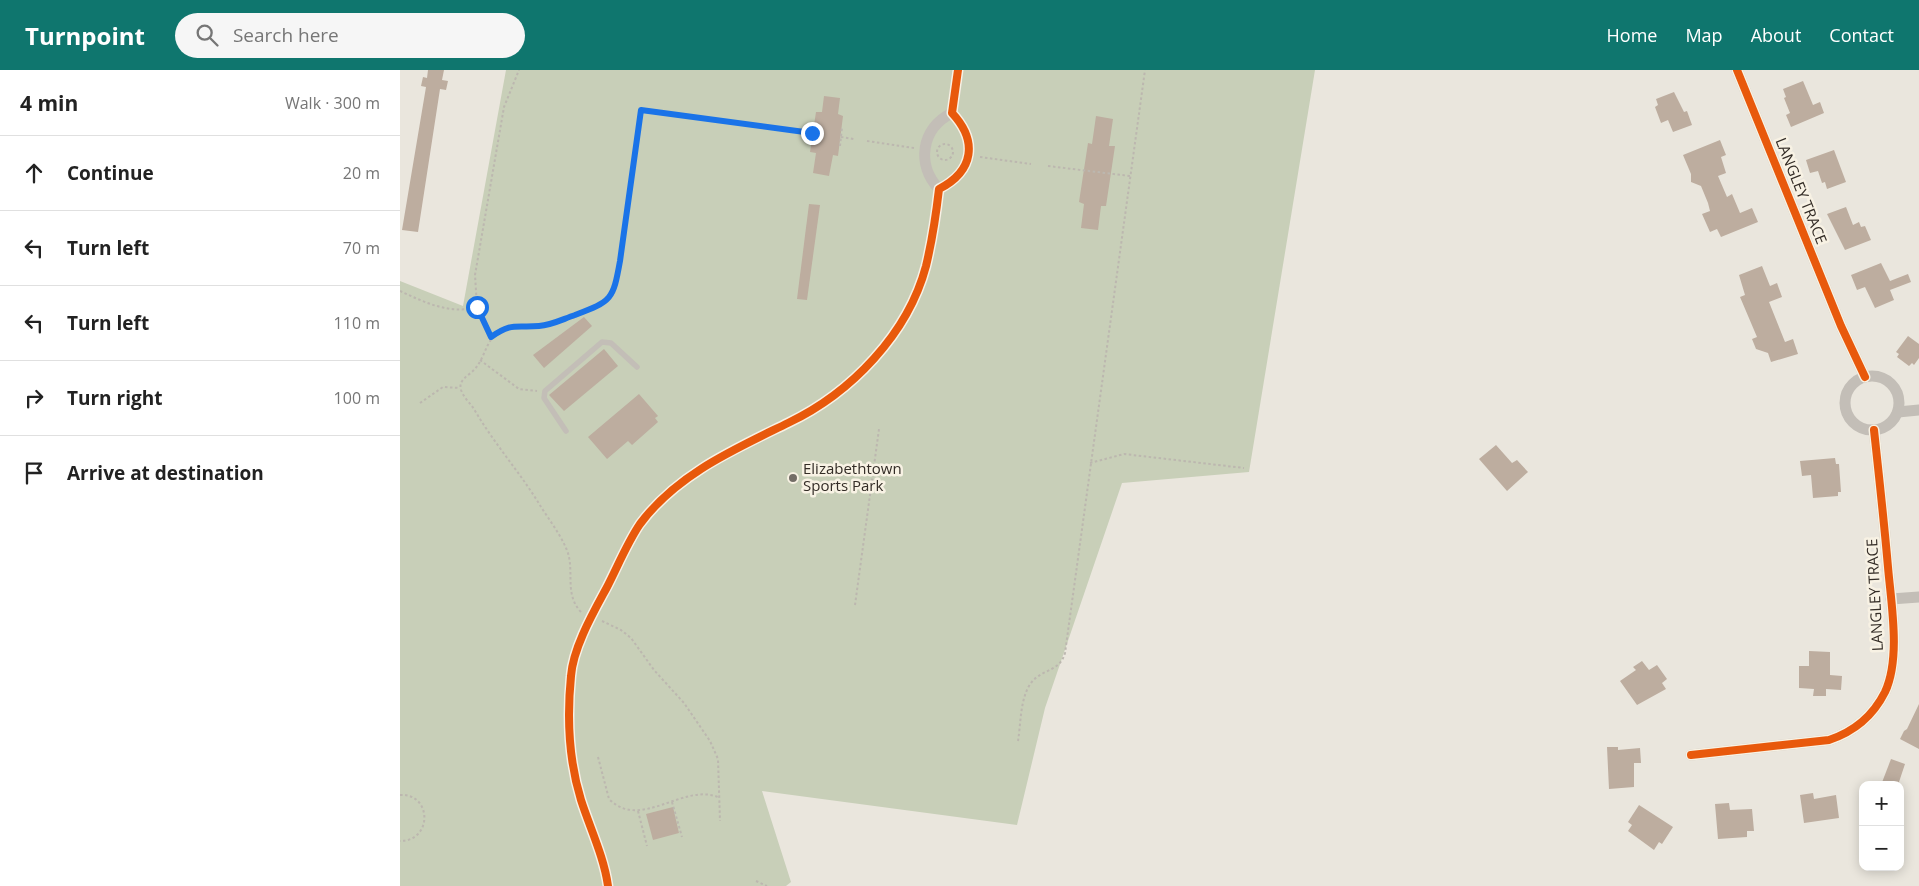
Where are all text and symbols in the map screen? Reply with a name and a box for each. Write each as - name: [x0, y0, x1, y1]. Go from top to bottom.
- search box: [175, 13, 525, 58]
- text: Turnpoint: [25, 19, 145, 52]
- icon: search: [193, 21, 221, 49]
- text: Search here: [233, 22, 339, 48]
- text: Home: [1607, 23, 1657, 47]
- text: Map: [1685, 23, 1723, 47]
- text: About: [1751, 23, 1801, 47]
- text: Contact: [1829, 23, 1894, 47]
- text: 4 min: [20, 89, 78, 117]
- text: Walk · 300 m: [285, 92, 380, 114]
- route end: [801, 122, 824, 145]
- street label: LANGLEY TRACE: [1772, 135, 1832, 247]
- icon: ahead: [20, 159, 48, 187]
- text: Continue: [67, 160, 154, 186]
- text: 20 m: [343, 162, 380, 184]
- icon: left: [20, 234, 48, 262]
- text: Turn left: [67, 235, 149, 261]
- text: 70 m: [343, 237, 380, 259]
- route start: [466, 296, 489, 319]
- icon: left: [20, 309, 48, 337]
- text: Turn left: [67, 310, 149, 336]
- text: 110 m: [334, 312, 380, 334]
- icon: right: [20, 384, 48, 412]
- text: Turn right: [67, 385, 162, 411]
- text: 100 m: [334, 387, 380, 409]
- place label: Elizabethtown Sports Park: [803, 458, 902, 495]
- icon: arrive: [20, 459, 48, 487]
- text: Arrive at destination: [67, 460, 264, 486]
- marker: Elizabethtown Sports Park: [787, 472, 799, 484]
- street label: LANGLEY TRACE: [1861, 538, 1887, 652]
- map controls: [1859, 781, 1904, 871]
- button: +: [1859, 781, 1904, 826]
- button: −: [1859, 826, 1904, 871]

